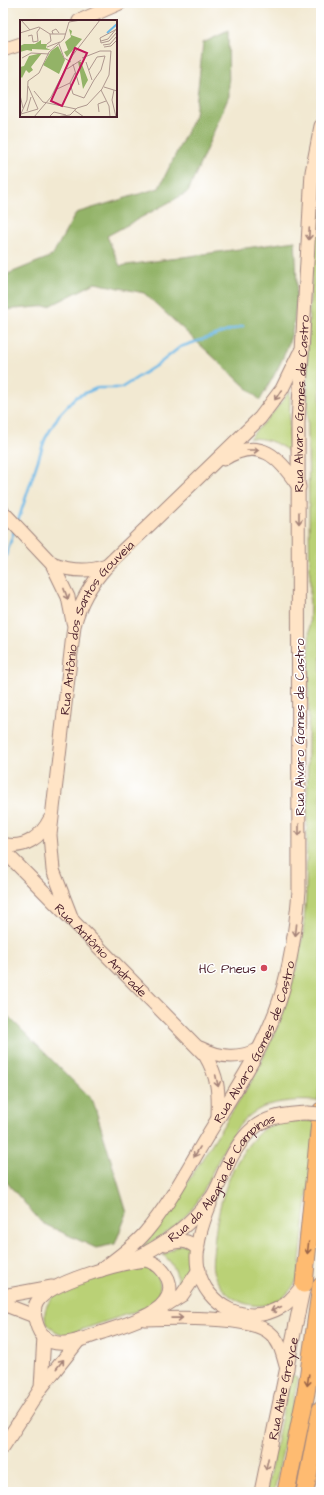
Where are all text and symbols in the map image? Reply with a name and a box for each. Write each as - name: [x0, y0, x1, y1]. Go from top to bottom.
- inset map: [20, 20, 117, 117]
- one-way arrow: [305, 227, 312, 240]
- street label: Rua Alvaro Gomes de Castro: [290, 314, 314, 492]
- one-way arrow: [274, 389, 282, 401]
- one-way arrow: [246, 446, 259, 454]
- one-way arrow: [295, 511, 303, 524]
- street label: Rua Antônio dos Santos Gouveia: [56, 536, 139, 716]
- one-way arrow: [63, 587, 71, 599]
- street label: Rua Alvaro Gomes de Castro: [291, 638, 309, 816]
- one-way arrow: [295, 823, 303, 836]
- street label: Rua Antônio Andrade: [50, 900, 151, 1001]
- one-way arrow: [292, 923, 299, 936]
- street label: Rua Alvaro Gomes de Castro: [209, 959, 300, 1127]
- place label: HC Pneus: [199, 960, 256, 978]
- marker: HC Pneus: [259, 963, 269, 973]
- one-way arrow: [213, 1075, 221, 1088]
- street label: Rua da Alegria de Campinas: [164, 1109, 278, 1247]
- one-way arrow: [193, 1146, 201, 1158]
- one-way arrow: [304, 1241, 311, 1254]
- one-way arrow: [270, 1306, 282, 1314]
- one-way arrow: [170, 1314, 183, 1322]
- street label: Rua Aline Greyce: [264, 1335, 303, 1441]
- one-way arrow: [56, 1359, 65, 1369]
- one-way arrow: [304, 1373, 312, 1386]
- one-way arrow: [263, 1457, 271, 1470]

